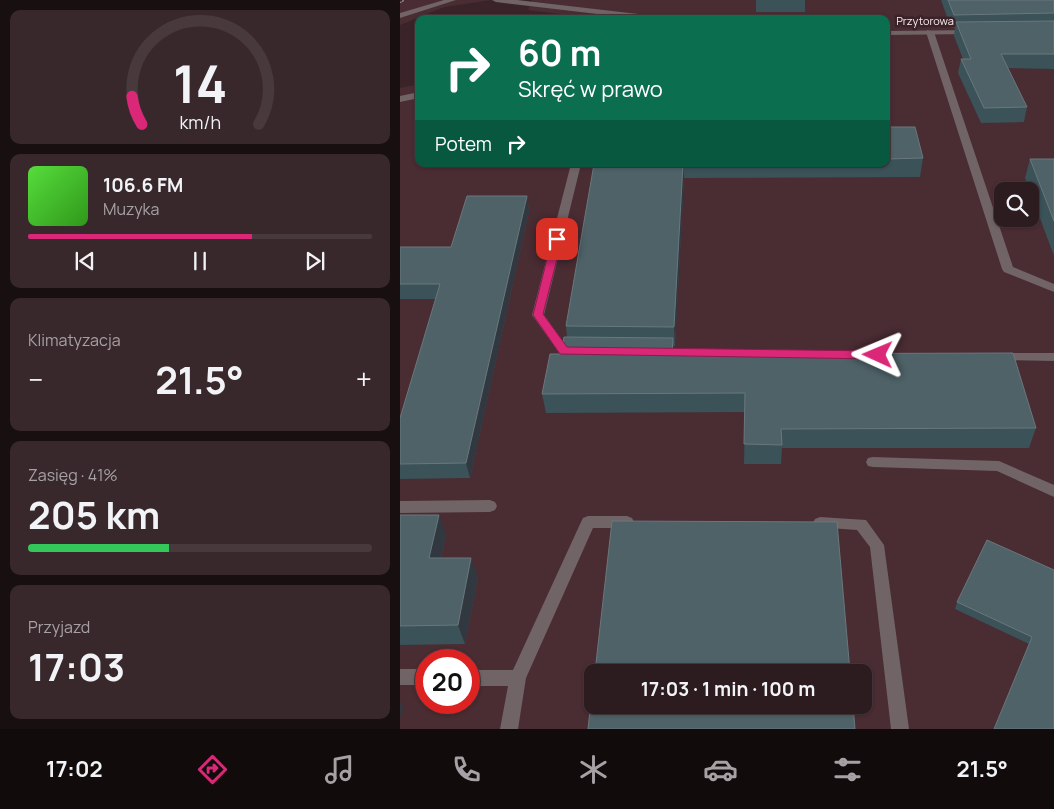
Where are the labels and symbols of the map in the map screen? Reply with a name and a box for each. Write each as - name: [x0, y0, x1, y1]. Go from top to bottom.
- street label: Przytorowa: [896, 13, 954, 28]
- pin: [536, 218, 578, 260]
- position arrow: [851, 328, 903, 380]
- speed limit sign: 20: [415, 649, 480, 714]

